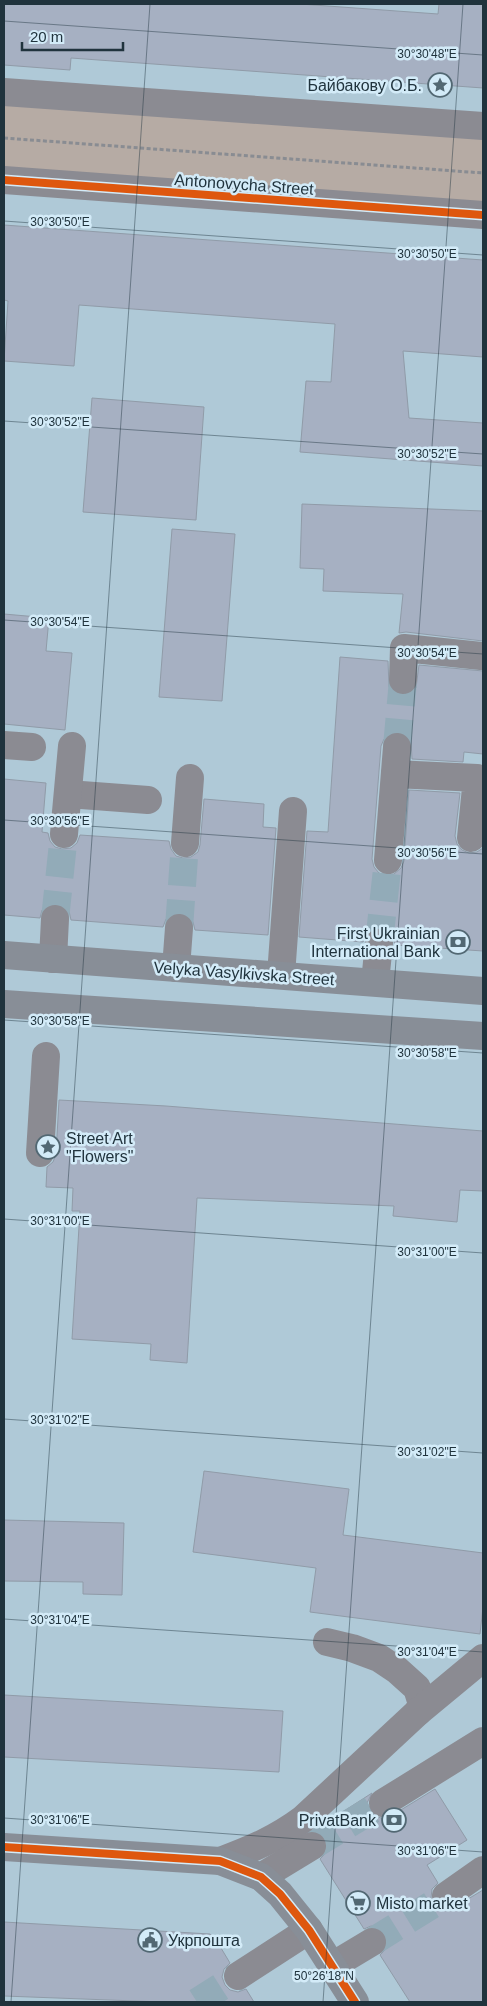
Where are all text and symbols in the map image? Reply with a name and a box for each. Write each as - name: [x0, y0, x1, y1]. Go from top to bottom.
- scale bar: [22, 20, 124, 52]
- text: 20 m: [30, 28, 63, 45]
- text: 30°30'48"E: [397, 47, 457, 61]
- place icon: Байбакову О.Б.: [427, 72, 453, 98]
- place label: Байбакову О.Б.: [307, 77, 422, 94]
- street label: Antonovycha Street: [174, 171, 315, 198]
- text: 30°30'50"E: [30, 215, 90, 229]
- text: 30°30'50"E: [397, 247, 457, 261]
- text: 30°30'52"E: [30, 415, 90, 429]
- text: 30°30'52"E: [397, 447, 457, 461]
- text: 30°30'54"E: [30, 615, 90, 629]
- text: 30°30'54"E: [397, 646, 457, 660]
- text: 30°30'56"E: [30, 814, 90, 828]
- text: 30°30'56"E: [397, 846, 457, 860]
- place label: First Ukrainian International Bank: [311, 925, 441, 960]
- bank icon: First Ukrainian International Bank: [445, 929, 471, 955]
- street label: Velyka Vasylkivska Street: [153, 959, 335, 988]
- text: 30°30'58"E: [30, 1014, 90, 1028]
- text: 30°30'58"E: [397, 1046, 457, 1060]
- place label: Street Art "Flowers": [66, 1130, 133, 1165]
- place icon: Street Art "Flowers": [35, 1134, 61, 1160]
- text: 30°31'00"E: [30, 1214, 90, 1228]
- text: 30°31'00"E: [397, 1245, 457, 1259]
- text: 30°31'02"E: [30, 1413, 90, 1427]
- text: 30°31'02"E: [397, 1445, 457, 1459]
- text: 30°31'04"E: [30, 1613, 90, 1627]
- text: 30°31'04"E: [397, 1645, 457, 1659]
- bank icon: PrivatBank: [381, 1807, 407, 1833]
- place label: PrivatBank: [299, 1812, 377, 1829]
- text: 30°31'06"E: [30, 1813, 90, 1827]
- text: 30°31'06"E: [397, 1844, 457, 1858]
- supermarket icon: Misto market: [345, 1890, 371, 1916]
- place label: Misto market: [376, 1895, 468, 1912]
- public building icon: Укрпошта: [137, 1927, 163, 1953]
- place label: Укрпошта: [168, 1932, 240, 1949]
- text: 50°26'18"N: [294, 1969, 354, 1983]

